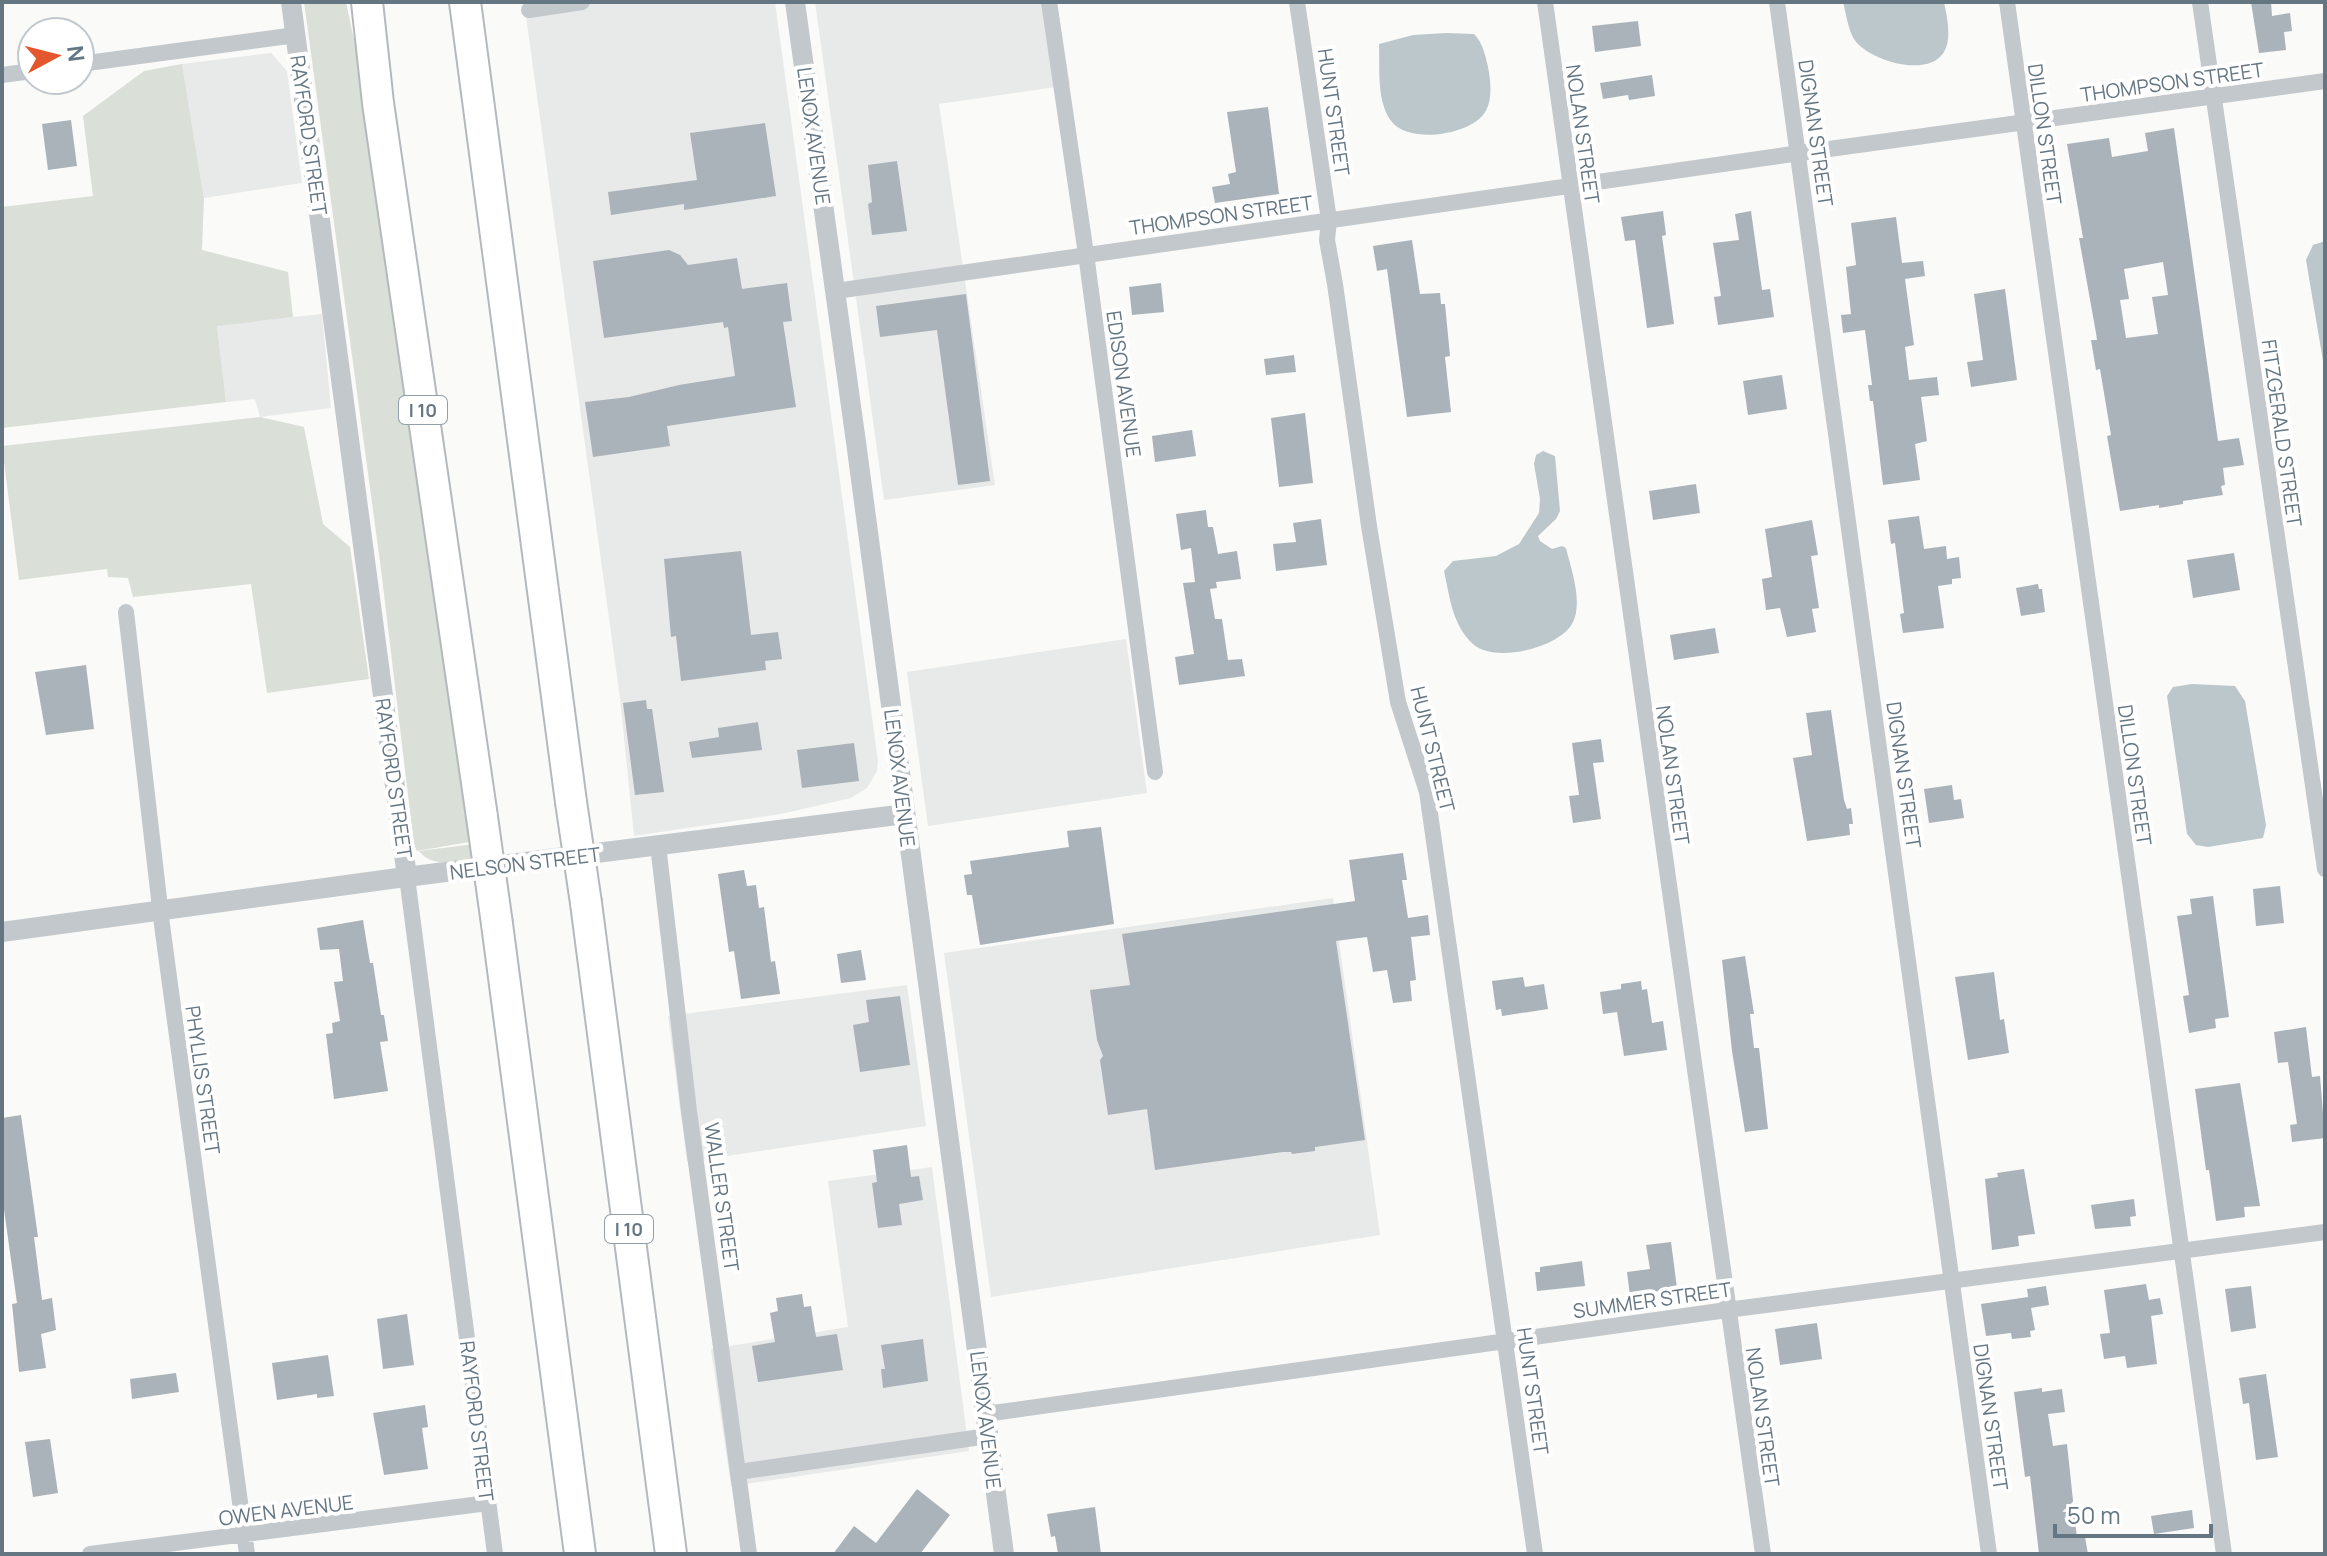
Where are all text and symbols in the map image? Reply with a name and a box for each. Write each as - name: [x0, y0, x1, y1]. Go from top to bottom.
- north arrow: [16, 16, 96, 96]
- text: N: [60, 44, 92, 63]
- street label: HUNT STREET: [1312, 47, 1356, 177]
- street label: RAYFORD STREET: [284, 53, 334, 217]
- street label: THOMPSON STREET: [2078, 56, 2266, 108]
- street label: DIGNAN STREET: [1792, 58, 1840, 208]
- street label: DILLON STREET: [2022, 62, 2068, 206]
- street label: NOLAN STREET: [1560, 63, 1606, 205]
- street label: LENOX AVENUE: [791, 65, 837, 207]
- street label: THOMPSON STREET: [1127, 189, 1315, 241]
- street label: EDISON AVENUE: [1100, 309, 1148, 459]
- street label: FITZGERALD STREET: [2255, 338, 2309, 529]
- road number: I 10: [399, 396, 447, 424]
- street label: HUNT STREET: [1404, 683, 1462, 815]
- street label: RAYFORD STREET: [369, 696, 419, 860]
- street label: DIGNAN STREET: [1880, 700, 1928, 850]
- street label: DILLON STREET: [2112, 703, 2158, 847]
- street label: NOLAN STREET: [1650, 704, 1696, 846]
- street label: LENOX AVENUE: [878, 707, 922, 849]
- street label: NELSON STREET: [448, 840, 602, 886]
- street label: PHYLLIS STREET: [179, 1004, 227, 1156]
- street label: WALLER STREET: [698, 1121, 746, 1273]
- road number: I 10: [605, 1215, 653, 1243]
- street label: SUMMER STREET: [1571, 1276, 1733, 1324]
- street label: HUNT STREET: [1511, 1326, 1555, 1456]
- street label: RAYFORD STREET: [454, 1339, 500, 1503]
- street label: DIGNAN STREET: [1967, 1342, 2015, 1492]
- street label: NOLAN STREET: [1740, 1346, 1786, 1488]
- street label: LENOX AVENUE: [964, 1349, 1008, 1491]
- street label: OWEN AVENUE: [217, 1488, 355, 1532]
- scale bar: [2055, 1488, 2211, 1538]
- text: 50 m: [2067, 1498, 2121, 1531]

